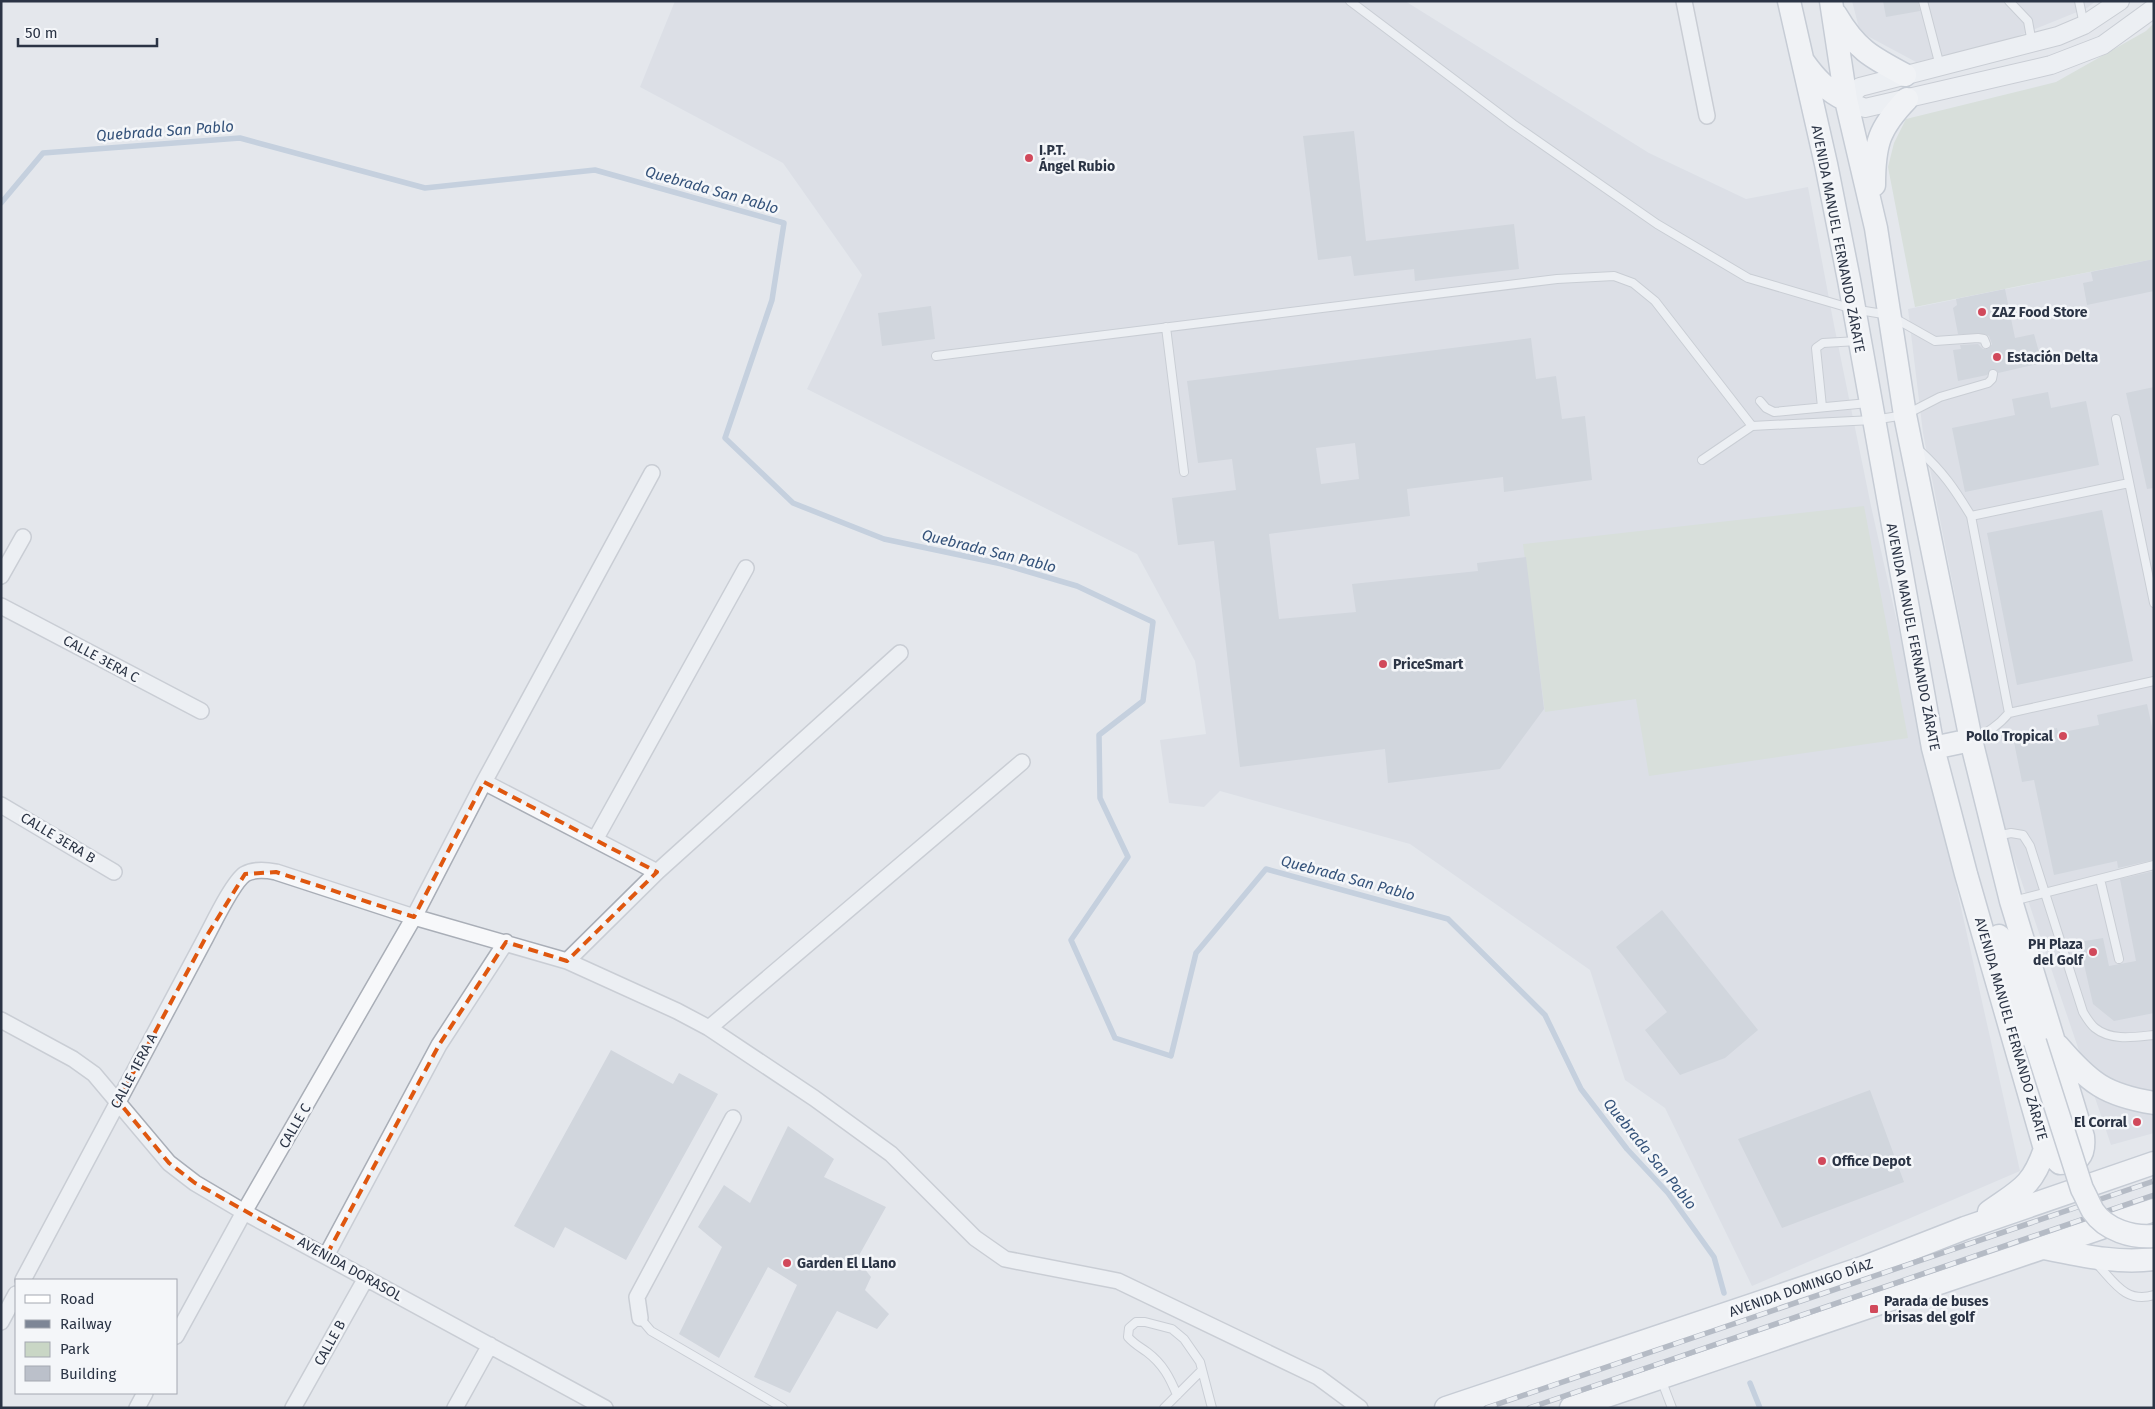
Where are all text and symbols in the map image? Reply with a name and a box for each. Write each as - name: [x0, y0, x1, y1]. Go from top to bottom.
- scale bar: [18, 15, 156, 47]
- text: 50 m: [25, 24, 58, 42]
- water label: Quebrada San Pablo: [96, 117, 234, 145]
- street label: AVENIDA MANUEL FERNANDO ZÁRATE: [1808, 124, 1869, 354]
- place label: I.P.T. Ángel Rubio: [1038, 142, 1115, 175]
- marker: I.P.T. Ángel Rubio: [1023, 152, 1035, 164]
- water label: Quebrada San Pablo: [643, 162, 781, 218]
- place label: ZAZ Food Store: [1992, 304, 2088, 321]
- marker: ZAZ Food Store: [1976, 306, 1988, 318]
- place label: Estación Delta: [2007, 349, 2098, 366]
- marker: Estación Delta: [1991, 351, 2003, 363]
- street label: AVENIDA MANUEL FERNANDO ZÁRATE: [1883, 522, 1944, 752]
- water label: Quebrada San Pablo: [920, 526, 1058, 576]
- street label: CALLE 3ERA C: [60, 632, 142, 686]
- place label: PriceSmart: [1393, 656, 1464, 673]
- marker: PriceSmart: [1377, 658, 1389, 670]
- place label: Pollo Tropical: [1966, 728, 2054, 745]
- marker: Pollo Tropical: [2057, 730, 2069, 742]
- street label: CALLE 3ERA B: [18, 809, 98, 867]
- water label: Quebrada San Pablo: [1279, 851, 1417, 905]
- street label: AVENIDA MANUEL FERNANDO ZÁRATE: [1971, 915, 2052, 1143]
- place label: PH Plaza del Golf: [2028, 936, 2085, 969]
- marker: PH Plaza del Golf: [2087, 946, 2099, 958]
- street label: CALLE 1ERA A: [107, 1030, 161, 1112]
- water label: Quebrada San Pablo: [1600, 1095, 1700, 1213]
- street label: CALLE C: [275, 1100, 315, 1151]
- place label: El Corral: [2074, 1114, 2128, 1131]
- marker: El Corral: [2131, 1116, 2143, 1128]
- place label: Office Depot: [1832, 1153, 1912, 1170]
- marker: Office Depot: [1816, 1155, 1828, 1167]
- street label: AVENIDA DORASOL: [295, 1233, 405, 1305]
- street label: AVENIDA DOMINGO DÍAZ: [1726, 1254, 1875, 1321]
- place label: Garden El Llano: [797, 1255, 896, 1272]
- marker: Garden El Llano: [781, 1257, 793, 1269]
- legend: [15, 1279, 178, 1394]
- text: Road: [60, 1290, 95, 1308]
- place label: Parada de buses brisas del golf: [1884, 1293, 1989, 1326]
- marker: Parada de buses brisas del golf: [1868, 1303, 1880, 1315]
- text: Railway: [60, 1315, 112, 1333]
- street label: CALLE B: [311, 1317, 349, 1369]
- text: Park: [60, 1340, 90, 1358]
- text: Building: [60, 1365, 116, 1383]

